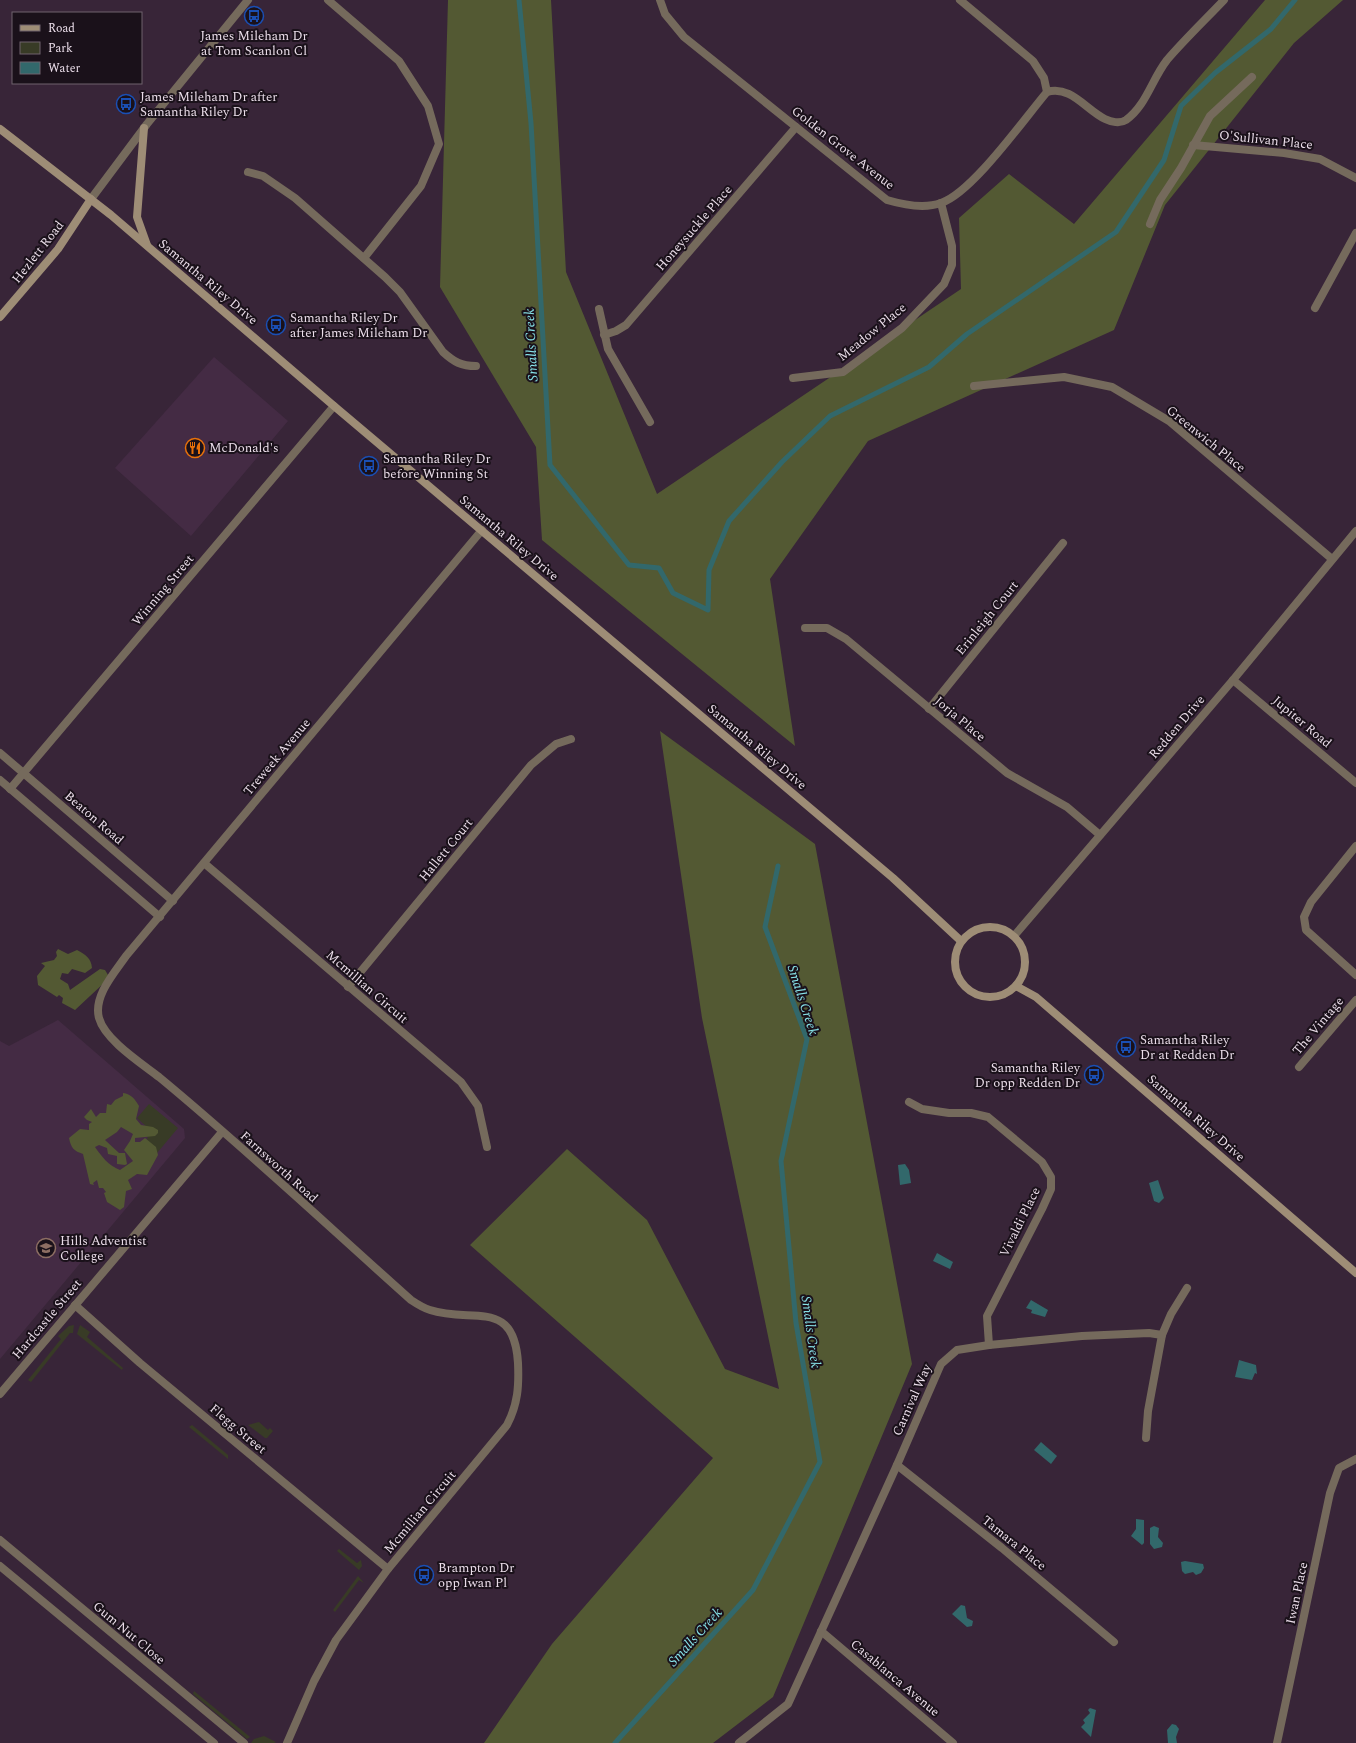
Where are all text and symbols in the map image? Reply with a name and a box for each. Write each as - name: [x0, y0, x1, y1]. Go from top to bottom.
- bus stop icon: James Mileham Dr at Tom Scanlon Cl: [243, 5, 265, 27]
- legend: [12, 12, 142, 84]
- text: Road: [48, 19, 75, 38]
- place label: James Mileham Dr at Tom Scanlon Cl: [200, 26, 308, 61]
- text: Park: [48, 39, 73, 58]
- text: Water: [48, 59, 80, 78]
- place label: James Mileham Dr after Samantha Riley Dr: [140, 87, 278, 122]
- bus stop icon: James Mileham Dr after Samantha Riley Dr: [115, 93, 137, 115]
- street label: Golden Grove Avenue: [787, 101, 899, 195]
- street label: O'Sullivan Place: [1218, 125, 1314, 155]
- street label: Honeysuckle Place: [651, 181, 737, 275]
- street label: Hezlett Road: [7, 216, 69, 288]
- street label: Samantha Riley Drive: [154, 234, 262, 330]
- street label: Meadow Place: [833, 298, 911, 366]
- place label: Samantha Riley Dr after James Mileham Dr: [290, 308, 428, 343]
- water label: Smalls Creek: [519, 308, 543, 382]
- bus stop icon: Samantha Riley Dr after James Mileham Dr: [265, 314, 287, 336]
- street label: Greenwich Place: [1162, 401, 1250, 477]
- restaurant icon: McDonald's: [184, 437, 206, 459]
- place label: McDonald's: [209, 438, 279, 458]
- place label: Samantha Riley Dr before Winning St: [383, 449, 491, 484]
- bus stop icon: Samantha Riley Dr before Winning St: [358, 455, 380, 477]
- street label: Samantha Riley Drive: [455, 490, 563, 586]
- street label: Winning Street: [127, 550, 199, 630]
- street label: Erinleigh Court: [951, 576, 1024, 660]
- street label: Redden Drive: [1144, 691, 1210, 763]
- street label: Jupiter Road: [1268, 691, 1336, 753]
- street label: Jorja Place: [930, 692, 990, 746]
- street label: Samantha Riley Drive: [703, 699, 811, 795]
- street label: Treweek Avenue: [239, 714, 315, 800]
- street label: Beaton Road: [60, 786, 128, 850]
- street label: Hallett Court: [414, 814, 478, 886]
- street label: Mcmillian Circuit: [321, 945, 413, 1029]
- water label: Smalls Creek: [782, 962, 824, 1038]
- street label: The Vintage: [1287, 992, 1349, 1060]
- place label: Samantha Riley Dr at Redden Dr: [1140, 1030, 1234, 1065]
- bus stop icon: Samantha Riley Dr at Redden Dr: [1115, 1036, 1137, 1058]
- place label: Samantha Riley Dr opp Redden Dr: [975, 1058, 1081, 1093]
- bus stop icon: Samantha Riley Dr opp Redden Dr: [1083, 1064, 1105, 1086]
- street label: Samantha Riley Drive: [1143, 1070, 1249, 1166]
- street label: Farnsworth Road: [235, 1126, 323, 1208]
- street label: Vivaldi Place: [994, 1184, 1046, 1260]
- place label: Hills Adventist College: [60, 1231, 147, 1266]
- school or university icon: Hills Adventist College: [35, 1237, 57, 1259]
- street label: Hardcastle Street: [7, 1274, 87, 1364]
- water label: Smalls Creek: [796, 1294, 827, 1370]
- street label: Carnival Way: [887, 1360, 937, 1439]
- street label: Flegg Street: [205, 1399, 271, 1459]
- street label: Mcmillian Circuit: [379, 1466, 461, 1558]
- street label: Tamara Place: [977, 1511, 1051, 1575]
- place label: Brampton Dr opp Iwan Pl: [438, 1558, 514, 1593]
- street label: Iwan Place: [1281, 1560, 1313, 1626]
- bus stop icon: Brampton Dr opp Iwan Pl: [413, 1564, 435, 1586]
- street label: Gum Nut Close: [88, 1597, 170, 1669]
- water label: Smalls Creek: [663, 1603, 728, 1671]
- street label: Casablanca Avenue: [846, 1635, 944, 1721]

